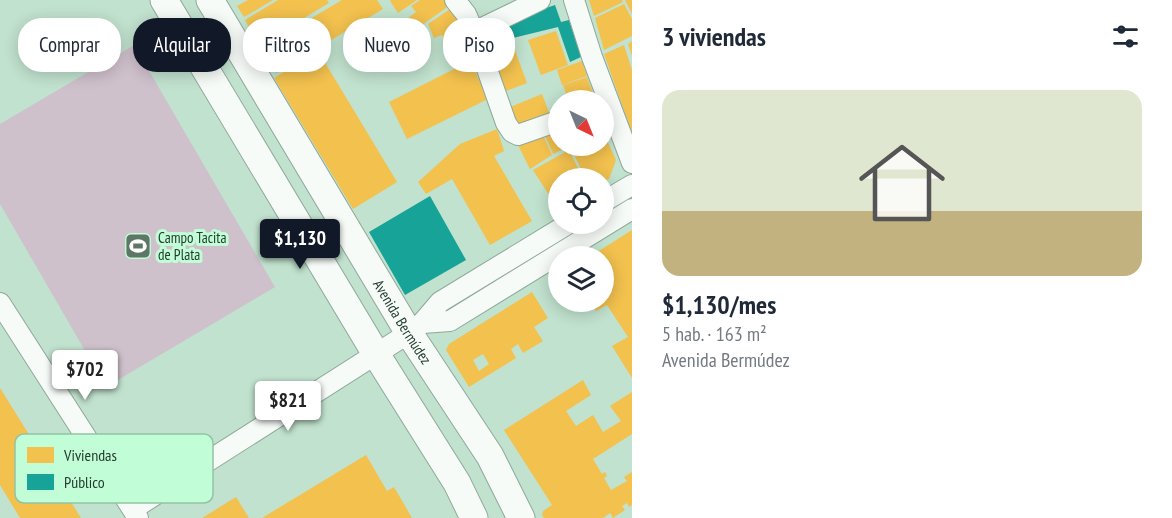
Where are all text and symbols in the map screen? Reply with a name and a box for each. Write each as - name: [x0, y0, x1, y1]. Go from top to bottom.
- chip: Comprar: [18, 18, 121, 72]
- chip: Alquilar: [133, 18, 231, 72]
- chip: Filtros: [243, 18, 331, 72]
- chip: Nuevo: [343, 18, 431, 72]
- chip: Piso: [443, 18, 515, 72]
- text: 3 viviendas: [662, 20, 766, 53]
- icon: filters: [1109, 20, 1142, 53]
- north arrow: [548, 90, 614, 156]
- map controls: [548, 90, 614, 312]
- icon: home: [848, 129, 956, 237]
- button: locate: [548, 168, 614, 234]
- pin: $1,130: [251, 219, 349, 270]
- text: $1,130: [274, 225, 326, 251]
- place label: Campo Tacita de Plata: [158, 228, 226, 264]
- sports icon: Campo Tacita de Plata: [123, 231, 153, 261]
- button: layers: [548, 246, 614, 312]
- street label: Avenida Bermúdez: [370, 276, 436, 367]
- text: $1,130/mes: [662, 288, 776, 321]
- text: 5 hab. · 163 m²: [662, 321, 767, 347]
- text: Avenida Bermúdez: [662, 347, 790, 373]
- pin: $702: [49, 350, 121, 401]
- text: $702: [66, 356, 104, 382]
- pin: $821: [252, 381, 324, 432]
- text: $821: [269, 387, 307, 413]
- legend: [15, 434, 213, 503]
- text: Viviendas: [63, 445, 117, 465]
- text: Público: [64, 472, 105, 492]

